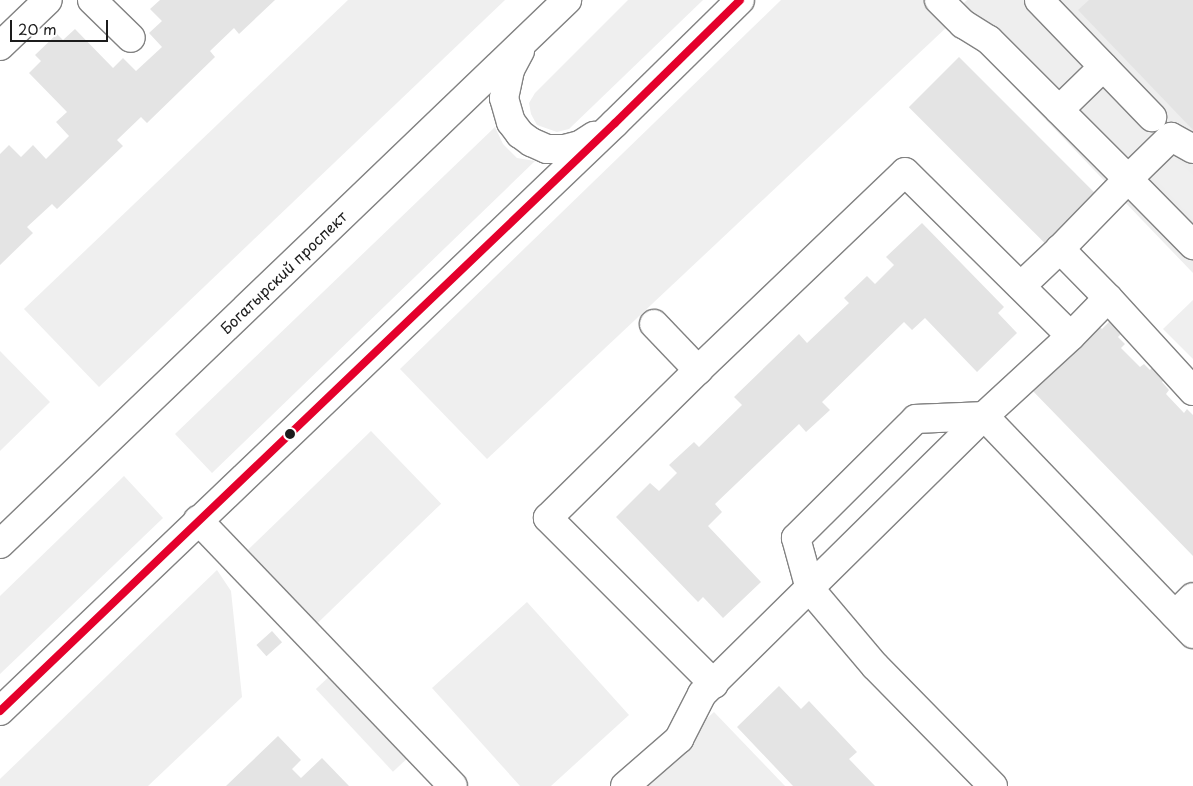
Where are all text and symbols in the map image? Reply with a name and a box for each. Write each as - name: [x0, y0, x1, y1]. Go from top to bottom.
- scale bar: [12, 10, 110, 42]
- text: 20 m: [18, 17, 57, 40]
- street label: Богатырский проспект: [216, 207, 350, 337]
- unlabelled marker: [285, 429, 295, 439]

